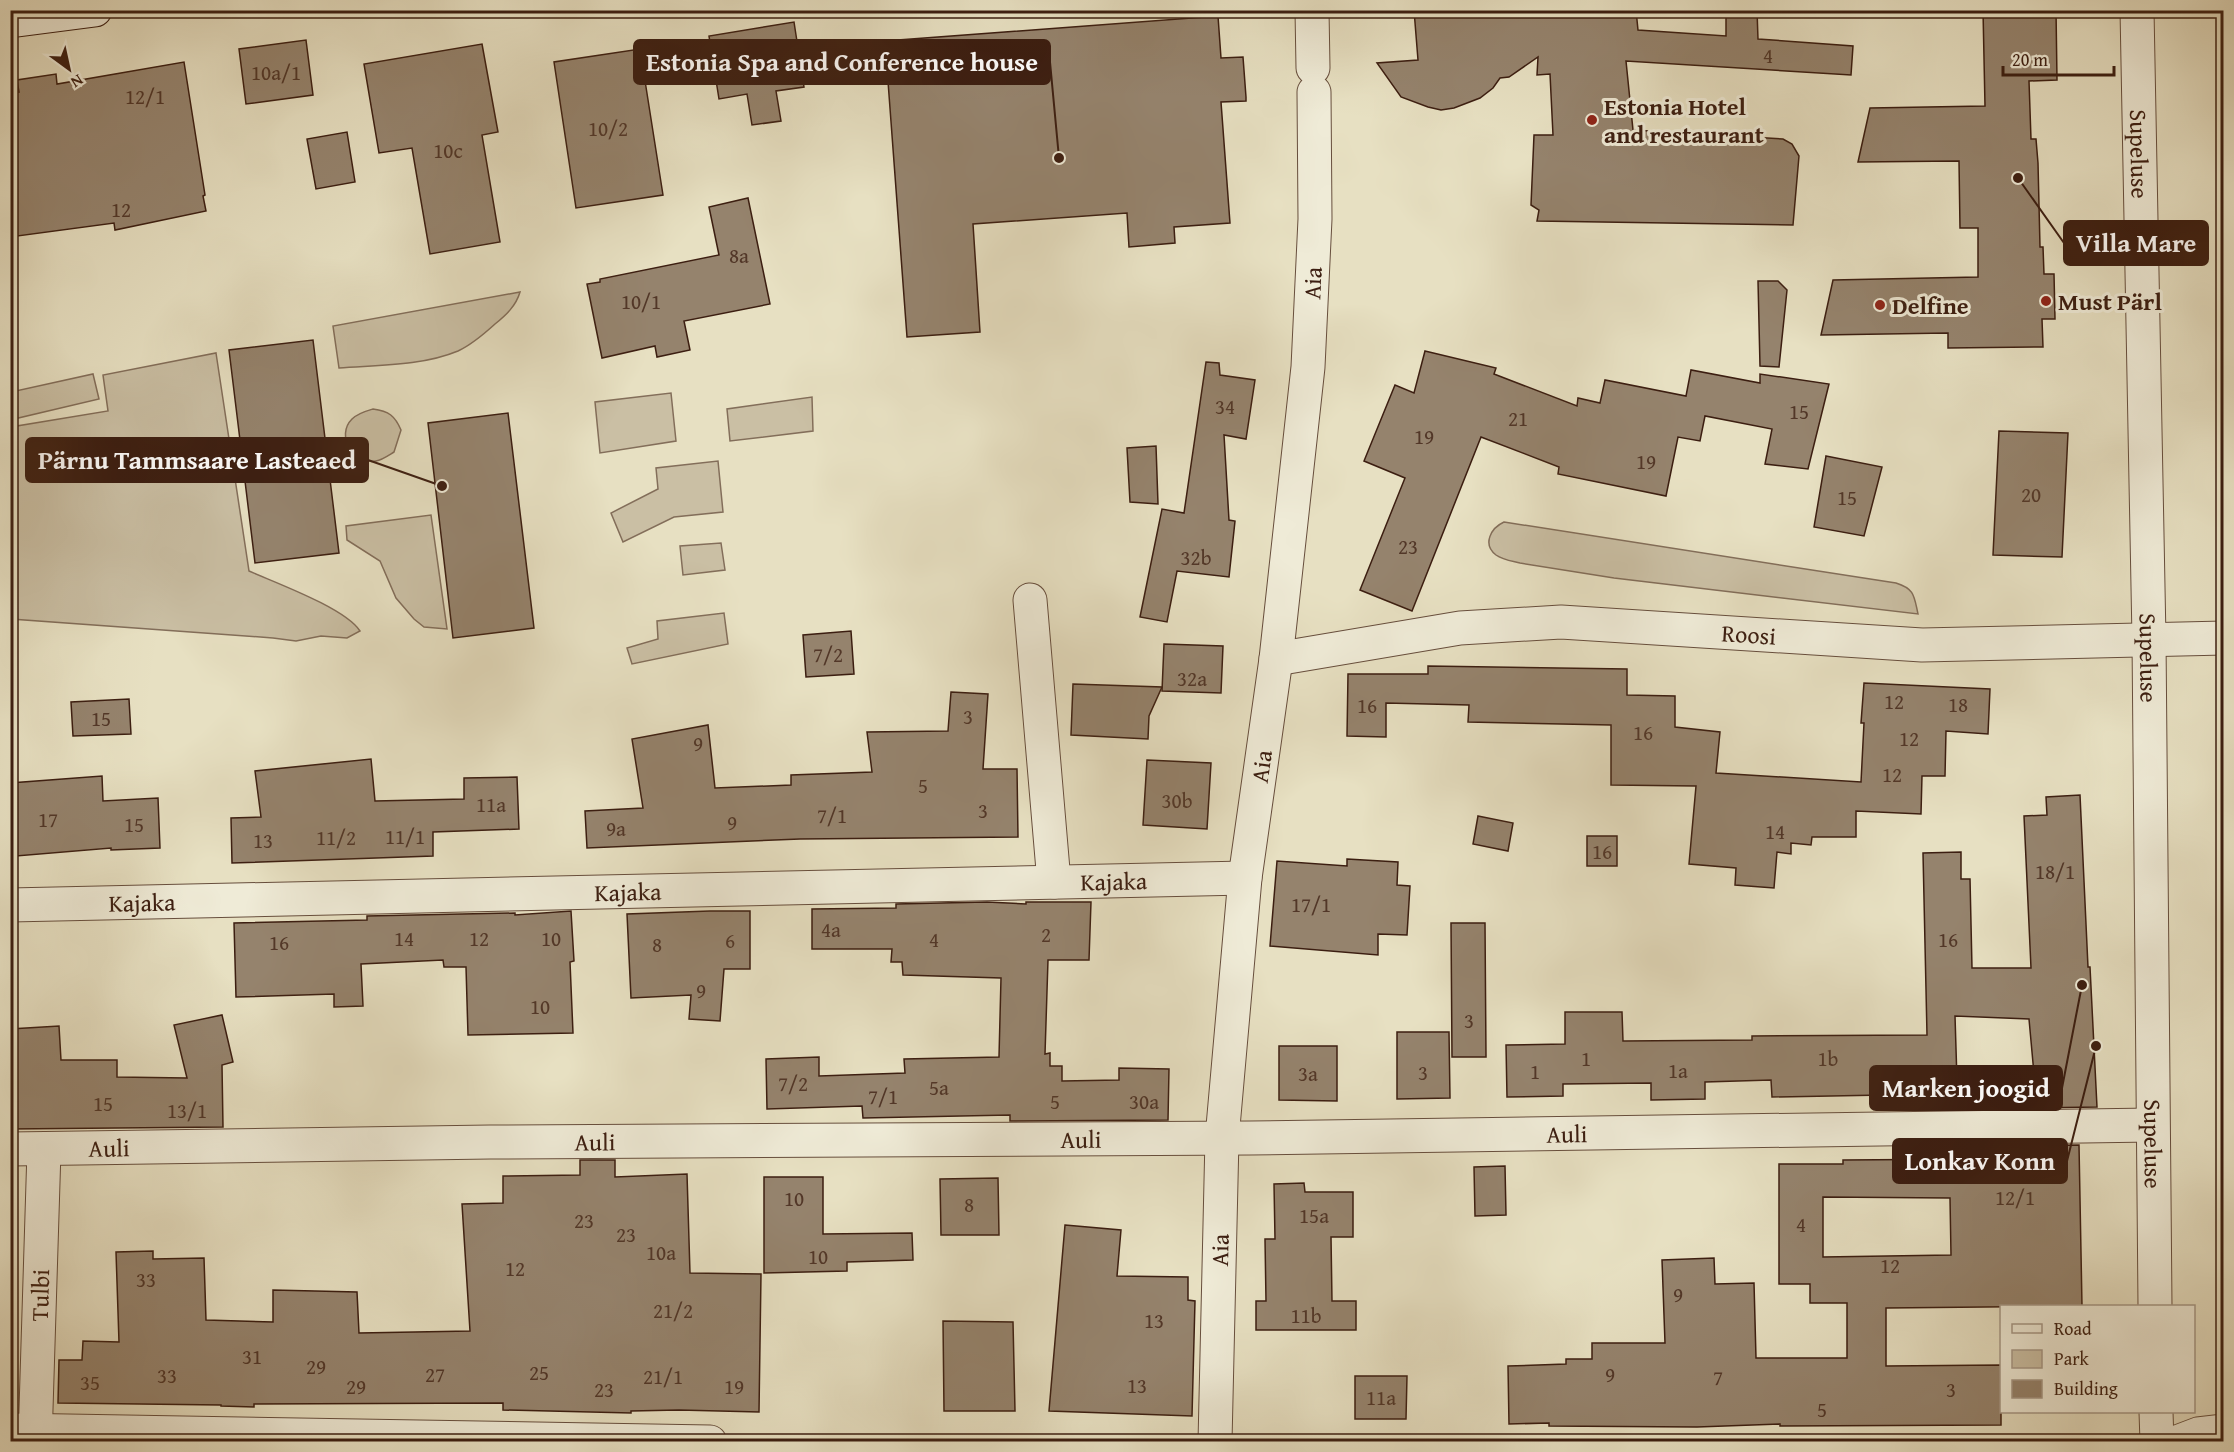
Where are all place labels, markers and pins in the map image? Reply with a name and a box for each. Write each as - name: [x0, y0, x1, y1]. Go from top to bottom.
- callout: Estonia Spa and Conference house: [634, 40, 1050, 84]
- place label: Estonia Hotel and restaurant: [1604, 89, 1764, 152]
- marker: Estonia Hotel and restaurant: [1585, 113, 1599, 127]
- callout: Villa Mare: [2064, 221, 2208, 265]
- place label: Must Pärl: [2058, 284, 2162, 319]
- place label: Delfine: [1892, 288, 1969, 323]
- marker: Must Pärl: [2039, 294, 2053, 308]
- marker: Delfine: [1873, 298, 1887, 312]
- callout: Pärnu Tammsaare Lasteaed: [26, 438, 368, 482]
- callout: Marken joogid: [1870, 1066, 2062, 1110]
- callout: Lonkav Konn: [1893, 1139, 2067, 1183]

